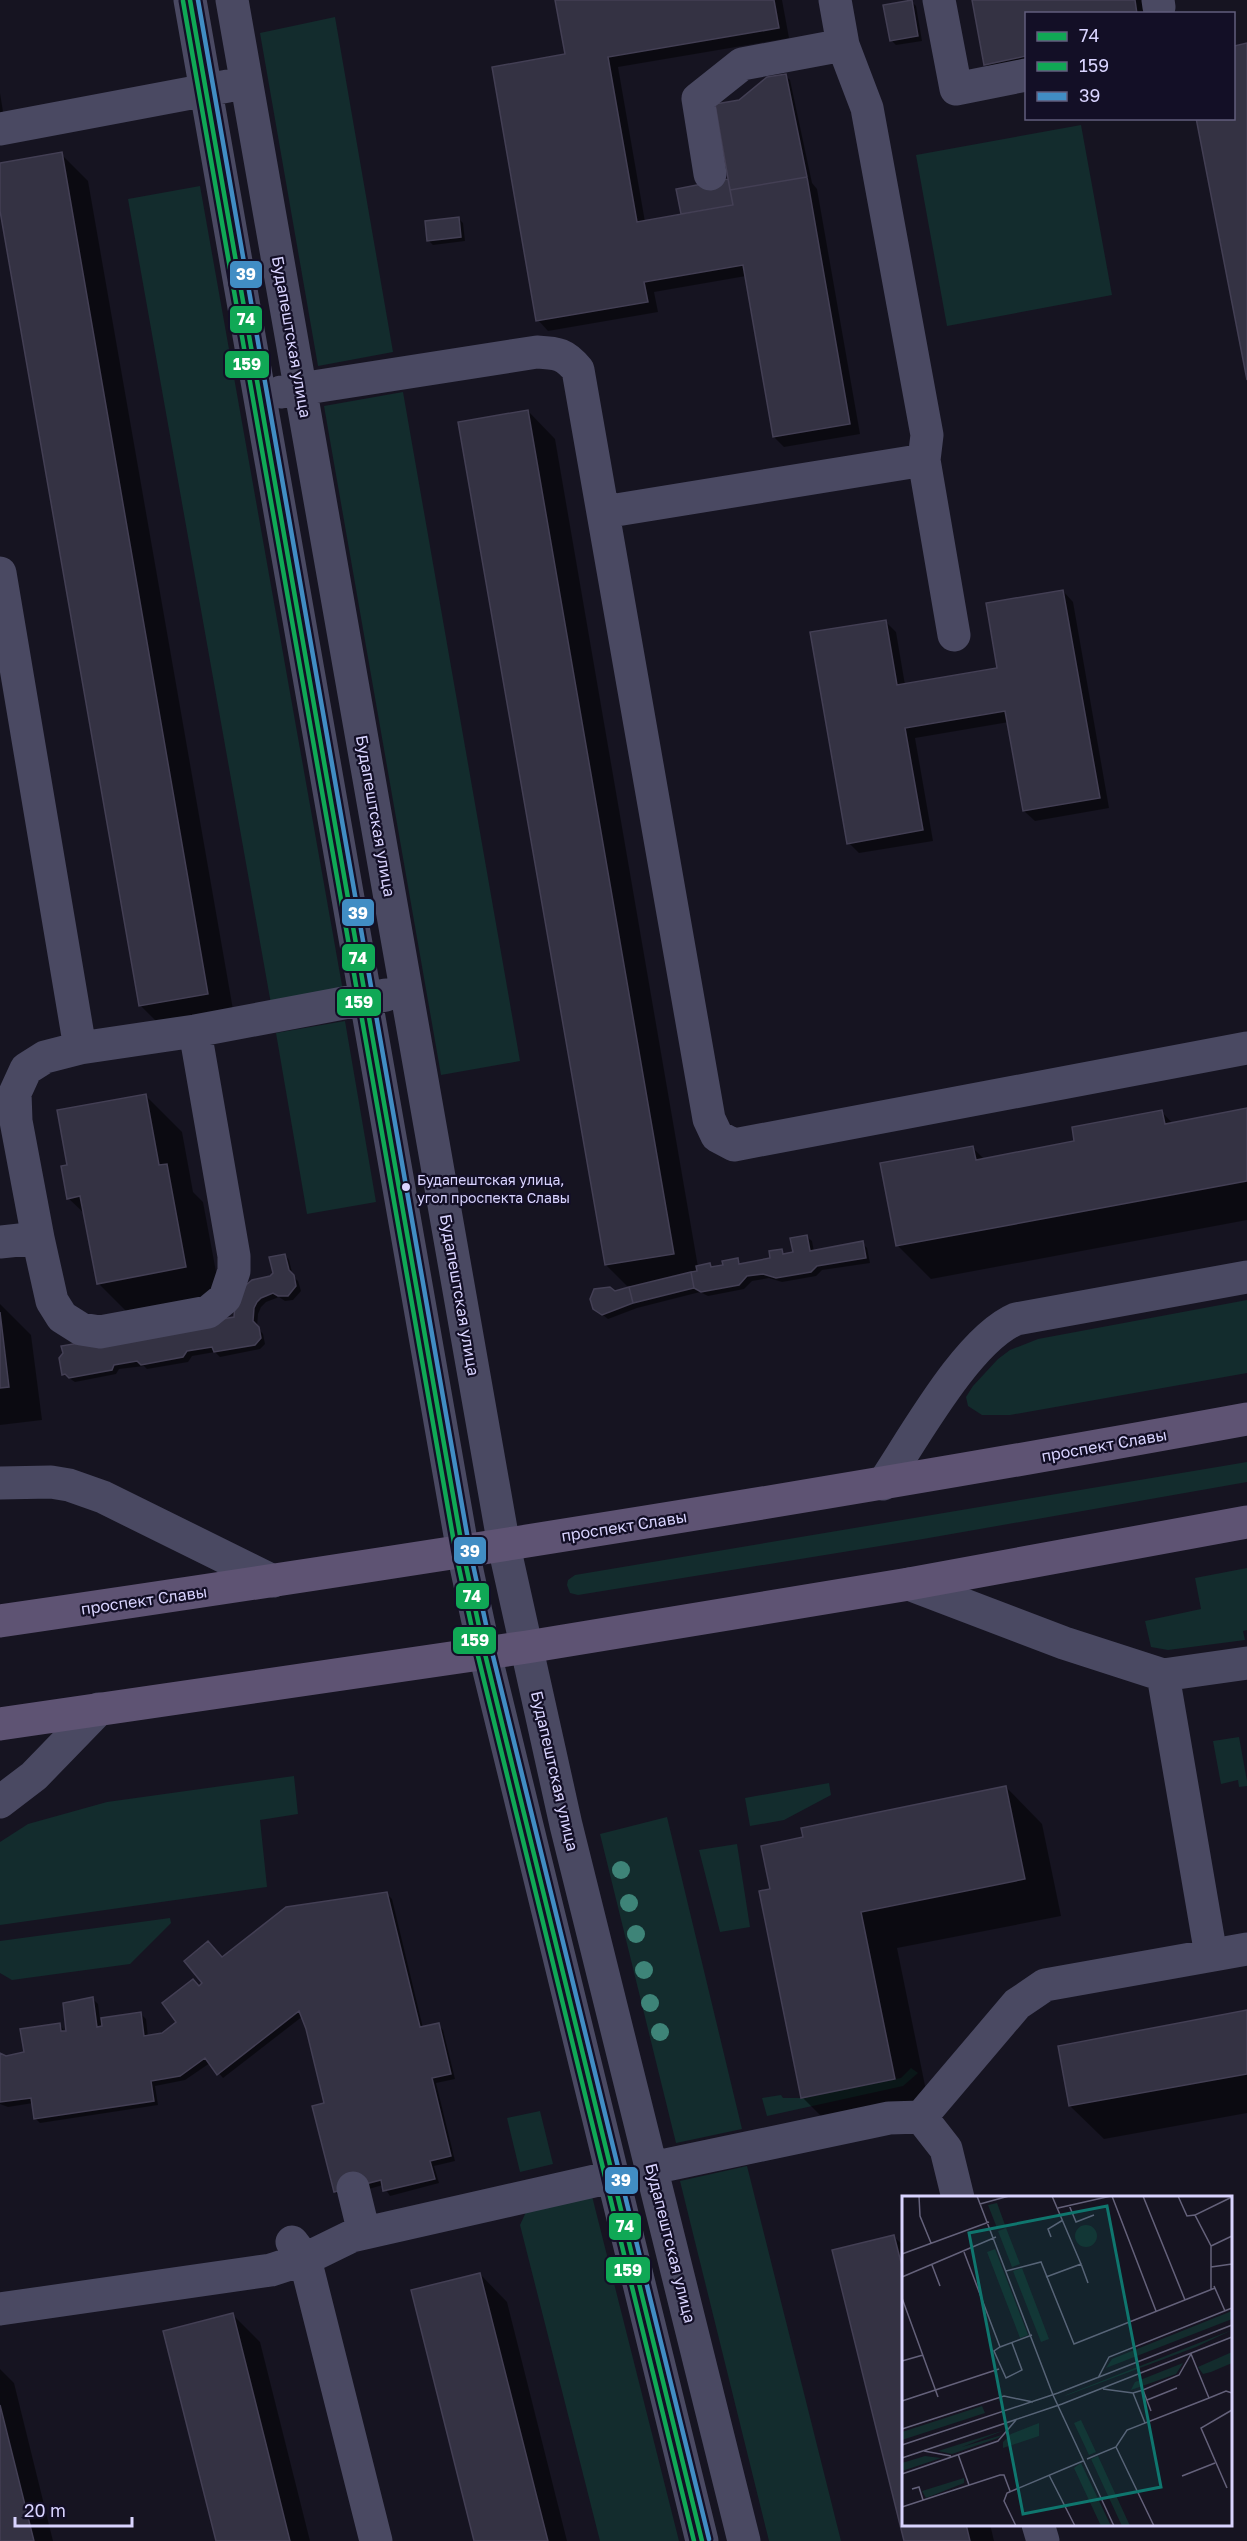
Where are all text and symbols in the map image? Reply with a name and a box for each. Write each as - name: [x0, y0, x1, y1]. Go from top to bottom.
- legend: [1025, 12, 1235, 120]
- text: 74: [1079, 24, 1100, 46]
- text: 159: [1079, 54, 1109, 76]
- text: 39: [1079, 84, 1100, 106]
- street label: Будапештская улица: [268, 255, 316, 419]
- line badge: 39: [229, 260, 263, 289]
- text: 39: [236, 264, 256, 284]
- line badge: 74: [229, 305, 263, 334]
- text: 74: [237, 309, 255, 329]
- line badge: 159: [224, 350, 270, 379]
- text: 159: [233, 354, 261, 374]
- street label: Будапештская улица: [352, 734, 400, 898]
- line badge: 39: [341, 898, 375, 927]
- text: 39: [348, 903, 368, 923]
- line badge: 74: [341, 943, 376, 972]
- text: 74: [349, 948, 367, 968]
- line badge: 159: [336, 988, 382, 1017]
- text: 159: [345, 992, 373, 1012]
- place label: Будапештская улица, угол проспекта Славы: [417, 1171, 570, 1206]
- marker: Будапештская улица, угол проспекта Славы: [400, 1181, 412, 1193]
- street label: Будапештская улица: [436, 1213, 484, 1377]
- street label: проспект Славы: [1040, 1424, 1168, 1466]
- street label: проспект Славы: [560, 1506, 688, 1546]
- line badge: 39: [453, 1536, 487, 1565]
- text: 39: [460, 1541, 480, 1561]
- street label: проспект Славы: [80, 1581, 208, 1619]
- line badge: 74: [455, 1582, 490, 1610]
- text: 74: [463, 1586, 481, 1606]
- line badge: 159: [452, 1626, 497, 1655]
- text: 159: [461, 1630, 489, 1650]
- street label: Будапештская улица: [527, 1689, 583, 1853]
- street label: Будапештская улица: [641, 2161, 701, 2325]
- line badge: 39: [604, 2166, 639, 2195]
- text: 39: [611, 2170, 631, 2190]
- inset map: [902, 2196, 1232, 2526]
- line badge: 74: [608, 2212, 642, 2241]
- text: 74: [616, 2216, 634, 2236]
- line badge: 159: [605, 2256, 651, 2284]
- text: 159: [614, 2260, 642, 2280]
- scale bar: [15, 2490, 132, 2528]
- text: 20 m: [24, 2499, 66, 2521]

